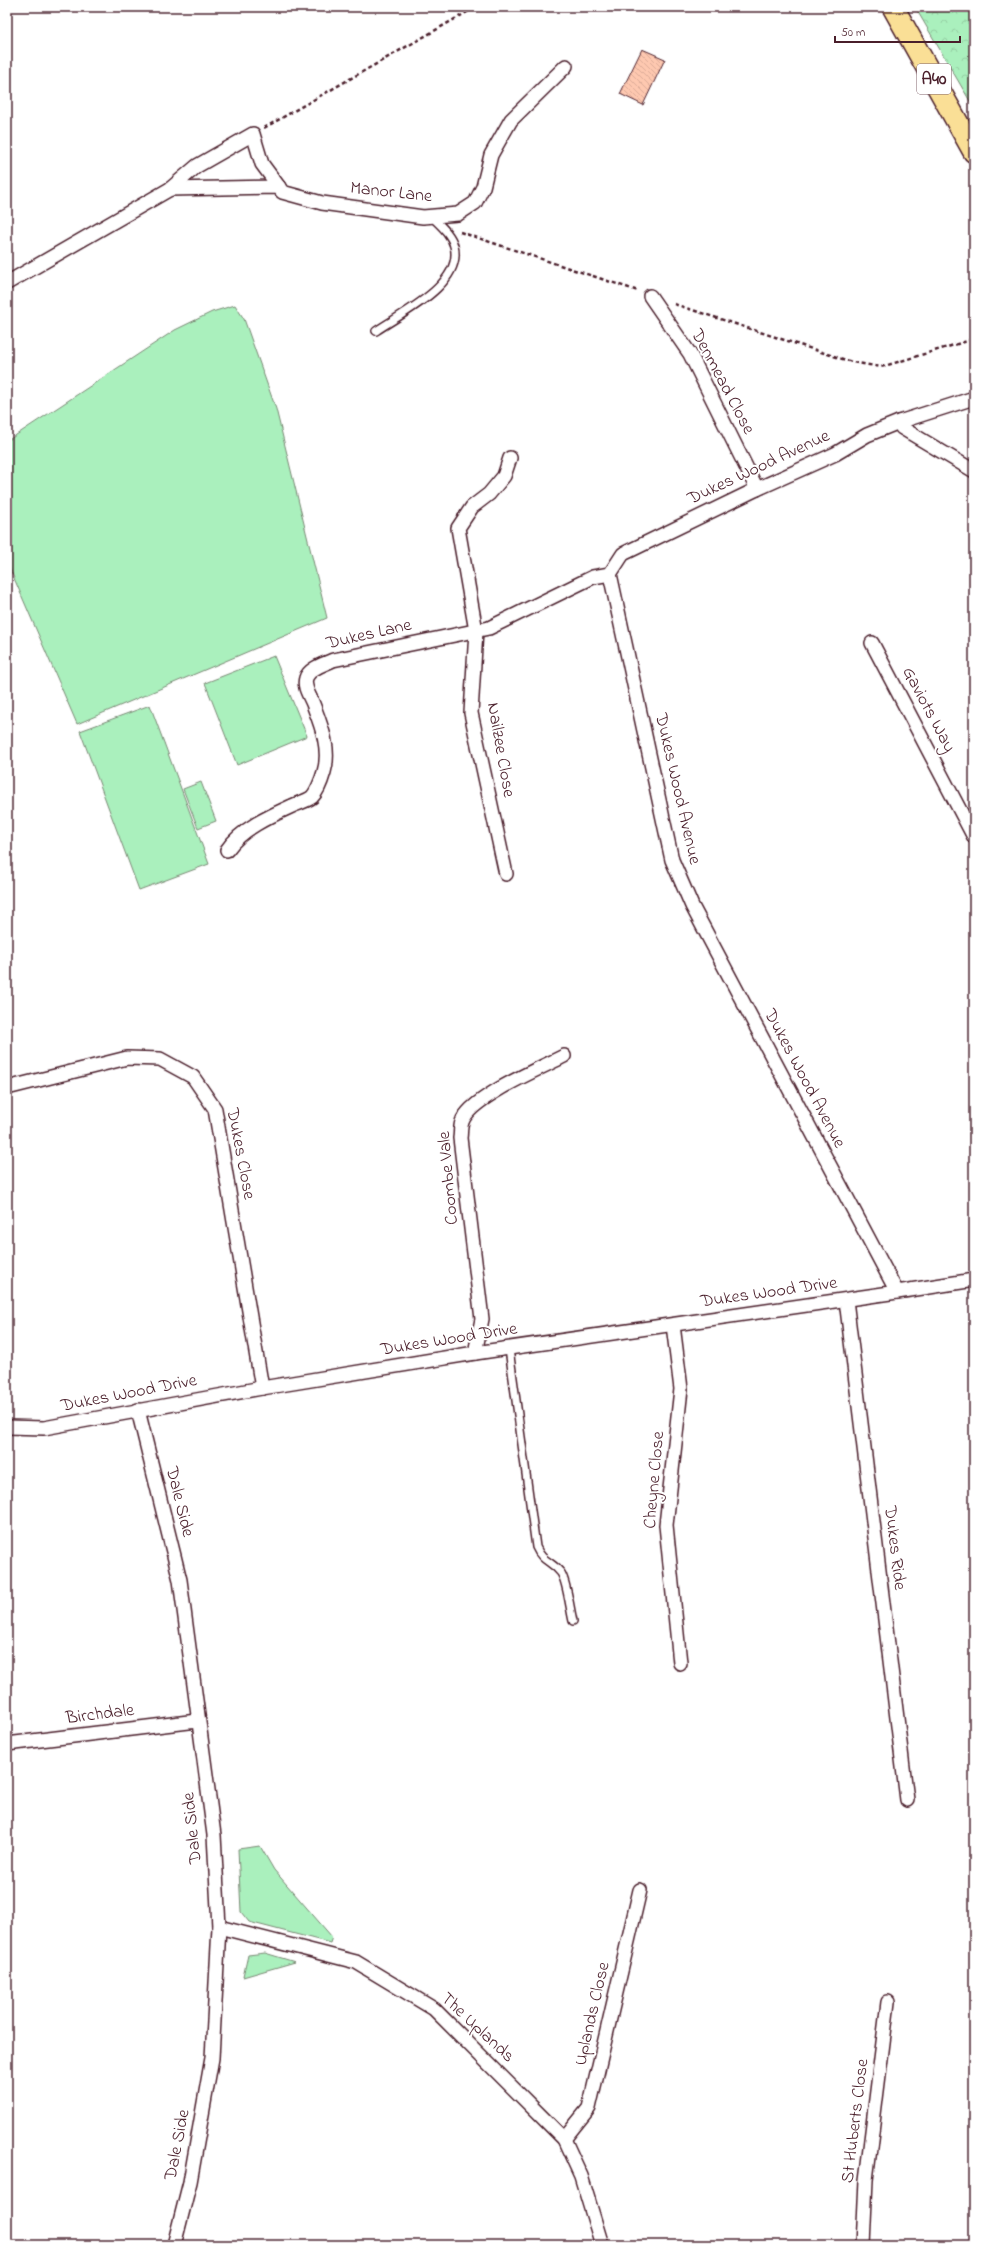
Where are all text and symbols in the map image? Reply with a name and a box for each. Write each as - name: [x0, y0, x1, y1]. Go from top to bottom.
- scale bar: [835, 18, 960, 44]
- text: 50 m: [841, 24, 865, 42]
- road number: A40: [917, 64, 951, 94]
- street label: Manor Lane: [349, 176, 434, 210]
- street label: Denmead Close: [683, 324, 761, 440]
- street label: Dukes Wood Avenue: [683, 423, 835, 513]
- street label: Dukes Lane: [323, 612, 415, 658]
- street label: Gaviots Way: [894, 662, 962, 758]
- street label: Nailzee Close: [479, 701, 521, 800]
- street label: Dukes Wood Avenue: [647, 710, 707, 868]
- street label: Dukes Wood Avenue: [756, 1004, 852, 1154]
- street label: Dukes Close: [218, 1105, 262, 1203]
- street label: Coombe Vale: [432, 1129, 466, 1226]
- street label: Dukes Wood Drive: [698, 1270, 840, 1316]
- street label: Dukes Wood Drive: [378, 1316, 520, 1364]
- street label: Dukes Wood Drive: [58, 1368, 200, 1420]
- street label: Cheyne Close: [638, 1429, 672, 1530]
- street label: Dale Side: [157, 1463, 200, 1541]
- street label: Dukes Ride: [876, 1504, 912, 1592]
- street label: Birchdale: [63, 1698, 136, 1732]
- street label: Dale Side: [176, 1790, 210, 1866]
- street label: Uplands Close: [568, 1959, 618, 2068]
- street label: The Uplands: [434, 1987, 520, 2069]
- street label: St Huberts Close: [835, 2056, 877, 2185]
- street label: Dale Side: [158, 2107, 198, 2184]

